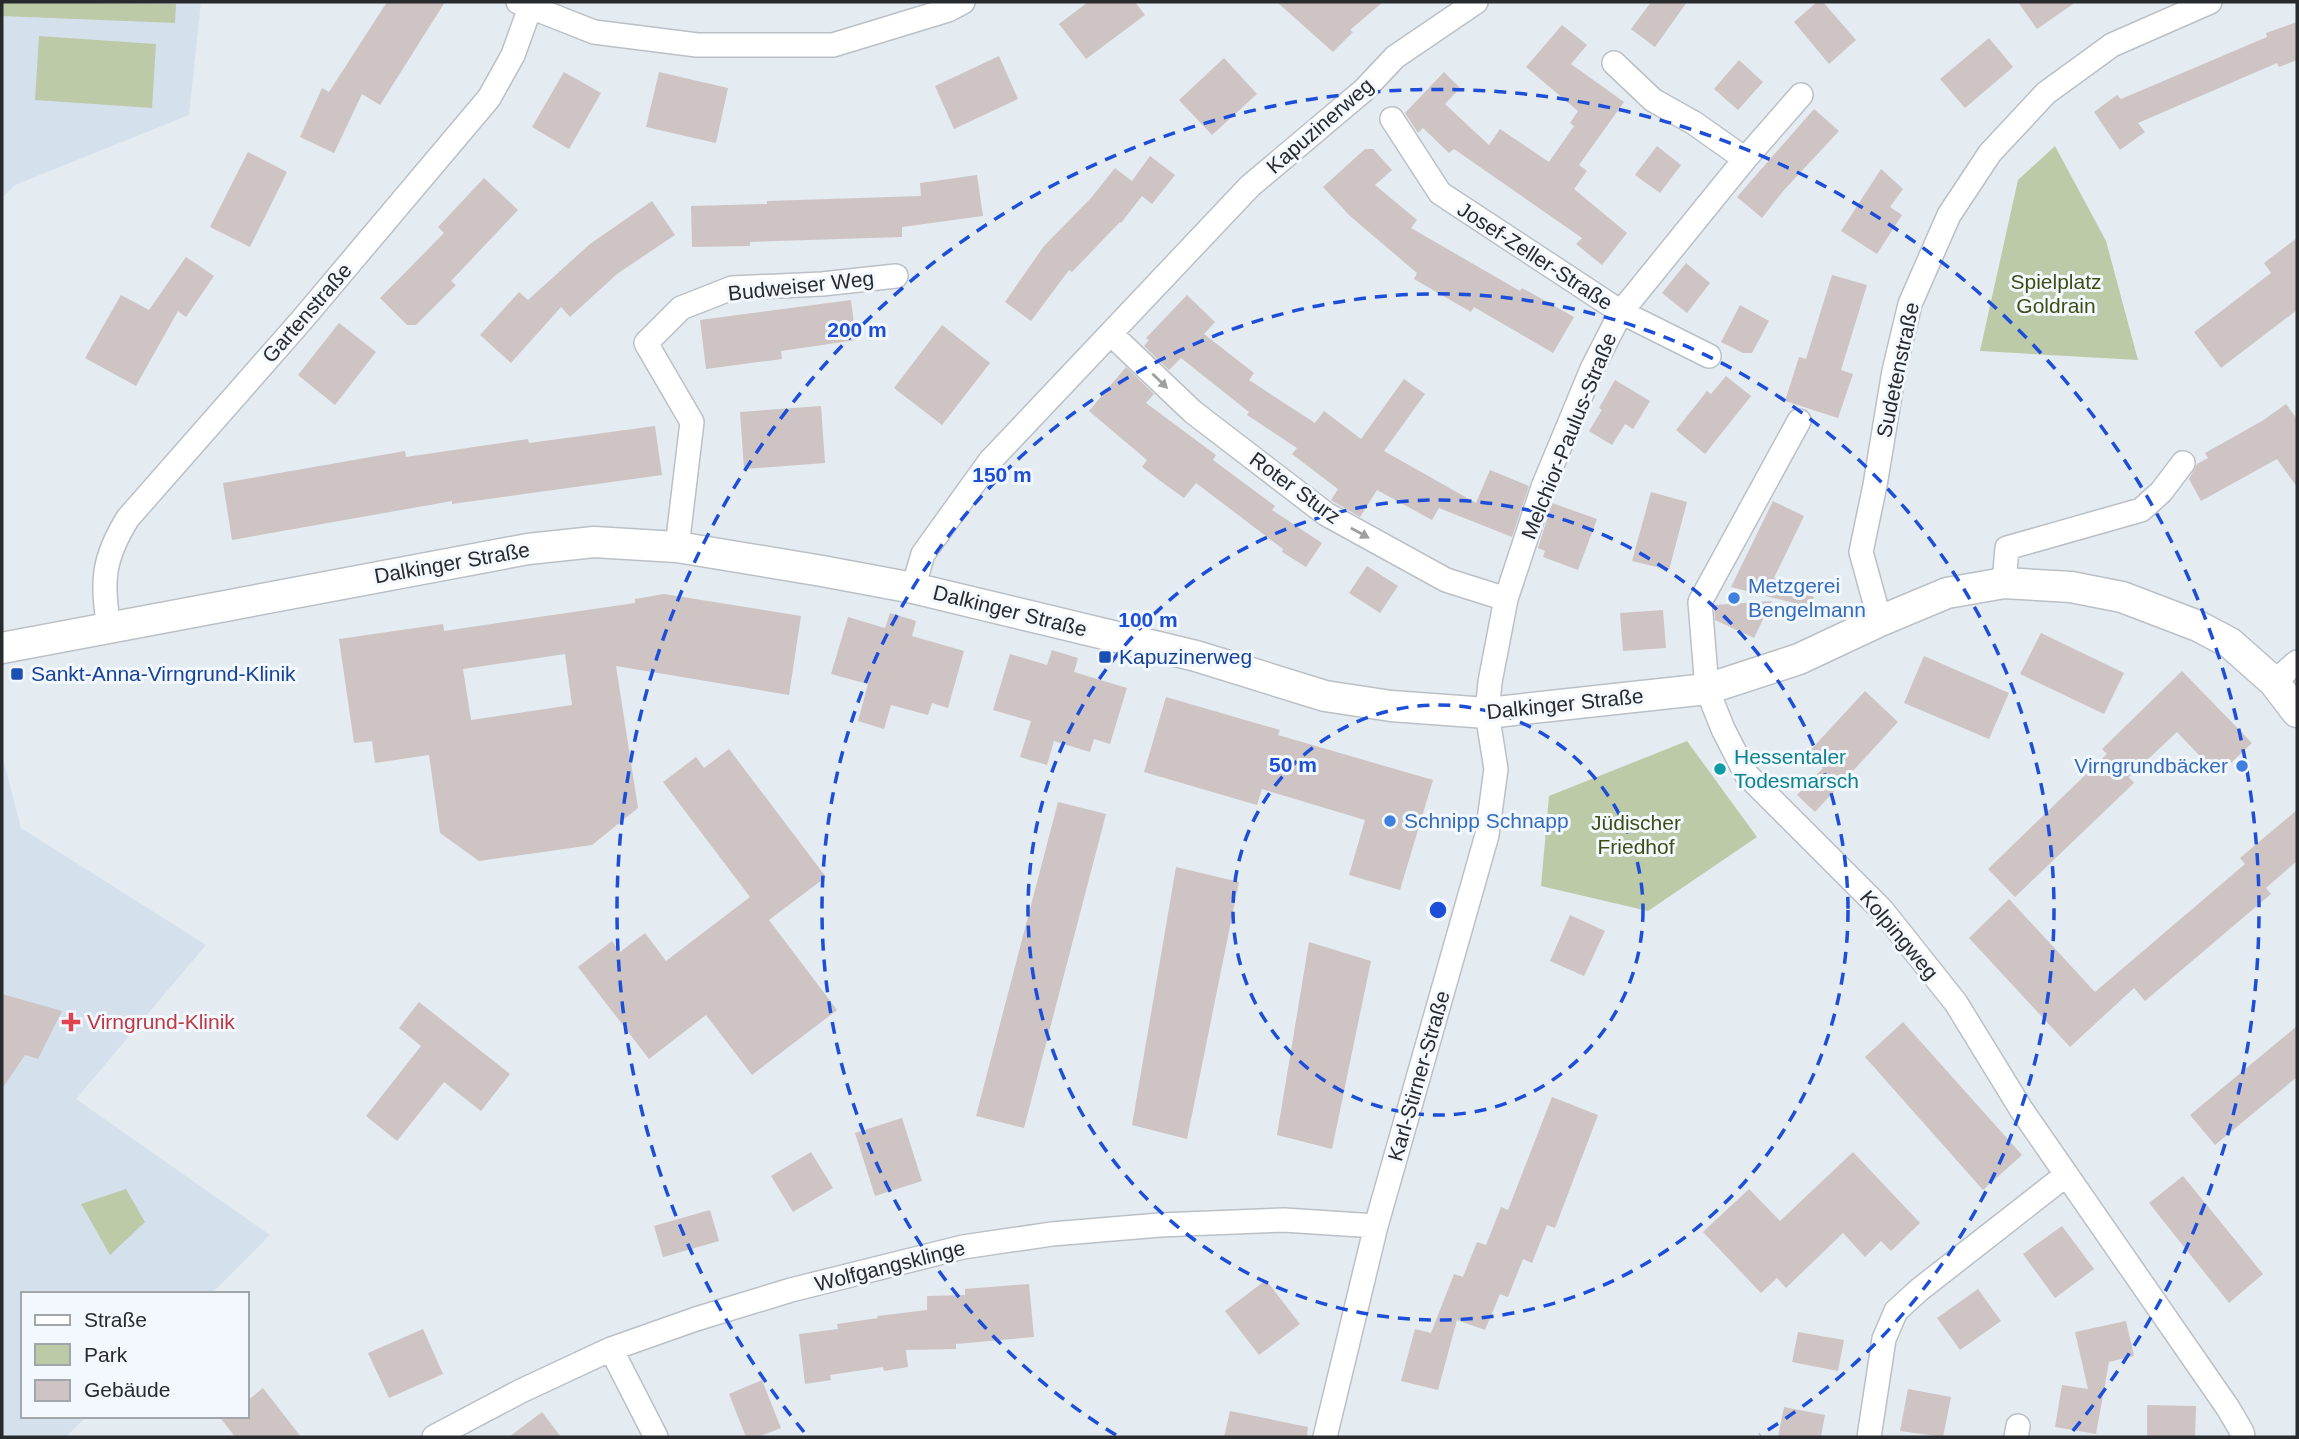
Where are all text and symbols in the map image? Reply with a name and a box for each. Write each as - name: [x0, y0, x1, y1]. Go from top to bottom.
- street label: Kapuzinerweg: [1262, 73, 1377, 178]
- street label: Josef-Zeller-Straße: [1454, 197, 1617, 314]
- street label: Gartenstraße: [257, 258, 356, 367]
- street label: Budweiser Weg: [727, 266, 875, 305]
- park label: Spielplatz Goldrain: [2010, 270, 2102, 317]
- street label: Sudetenstraße: [1872, 300, 1923, 440]
- text: 200 m: [827, 318, 887, 341]
- street label: Melchior-Paulus-Straße: [1517, 329, 1621, 542]
- one-way arrow: [1152, 372, 1169, 389]
- street label: Roter Sturz: [1246, 447, 1345, 528]
- text: 150 m: [972, 463, 1032, 486]
- one-way arrow: [1351, 527, 1370, 539]
- street label: Dalkinger Straße: [372, 538, 531, 588]
- place label: Metzgerei Bengelmann: [1748, 574, 1866, 621]
- street label: Dalkinger Straße: [931, 580, 1089, 641]
- marker: Metzgerei Bengelmann: [1726, 590, 1742, 606]
- text: 100 m: [1118, 608, 1178, 631]
- place label: Kapuzinerweg: [1119, 645, 1252, 668]
- marker: Kapuzinerweg: [1097, 649, 1113, 665]
- place label: Sankt-Anna-Virngrund-Klinik: [31, 662, 296, 685]
- marker: Sankt-Anna-Virngrund-Klinik: [9, 666, 25, 682]
- street label: Dalkinger Straße: [1485, 684, 1644, 723]
- place label: Hessentaler Todesmarsch: [1734, 745, 1859, 792]
- text: 50 m: [1269, 753, 1317, 776]
- place label: Virngrundbäcker: [2074, 754, 2228, 777]
- marker: Virngrundbäcker: [2234, 758, 2250, 774]
- marker: Hessentaler Todesmarsch: [1712, 761, 1728, 777]
- place label: Schnipp Schnapp: [1404, 809, 1569, 832]
- park label: Jüdischer Friedhof: [1591, 811, 1681, 858]
- marker: Schnipp Schnapp: [1382, 813, 1398, 829]
- street label: Kolpingweg: [1856, 886, 1943, 984]
- centre of rings: [1426, 898, 1450, 922]
- street label: Karl-Stirner-Straße: [1383, 988, 1454, 1164]
- place label: Virngrund-Klinik: [87, 1010, 235, 1033]
- marker: Virngrund-Klinik: [61, 1012, 81, 1032]
- street label: Wolfgangsklinge: [813, 1236, 967, 1295]
- legend: [21, 1292, 248, 1418]
- text: Straße: [84, 1308, 147, 1331]
- text: Park: [84, 1343, 128, 1366]
- text: Gebäude: [84, 1378, 170, 1401]

